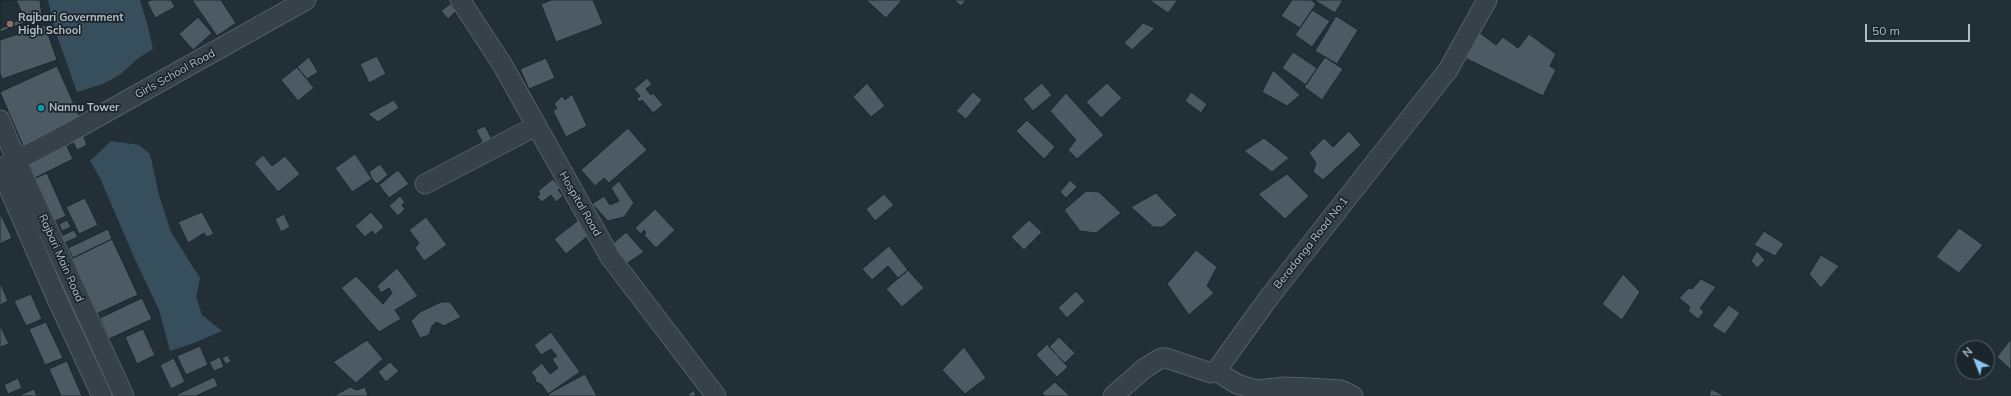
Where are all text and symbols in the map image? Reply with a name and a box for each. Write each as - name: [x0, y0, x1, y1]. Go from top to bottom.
- place label: Rajbari Government High School: [18, 11, 123, 37]
- scale bar: [1867, 16, 1972, 42]
- marker: Rajbari Government High School: [5, 19, 15, 29]
- text: 50 m: [1872, 23, 1900, 38]
- street label: Girls School Road: [133, 47, 217, 101]
- place label: Nannu Tower: [49, 101, 119, 115]
- marker: Nannu Tower: [36, 103, 46, 113]
- street label: Hospital Road: [556, 169, 604, 239]
- street label: Beradanga Road No.1: [1271, 194, 1351, 292]
- street label: Rajbari Main Road: [36, 212, 86, 304]
- north arrow: [1955, 340, 1995, 380]
- text: N: [1960, 344, 1975, 360]

